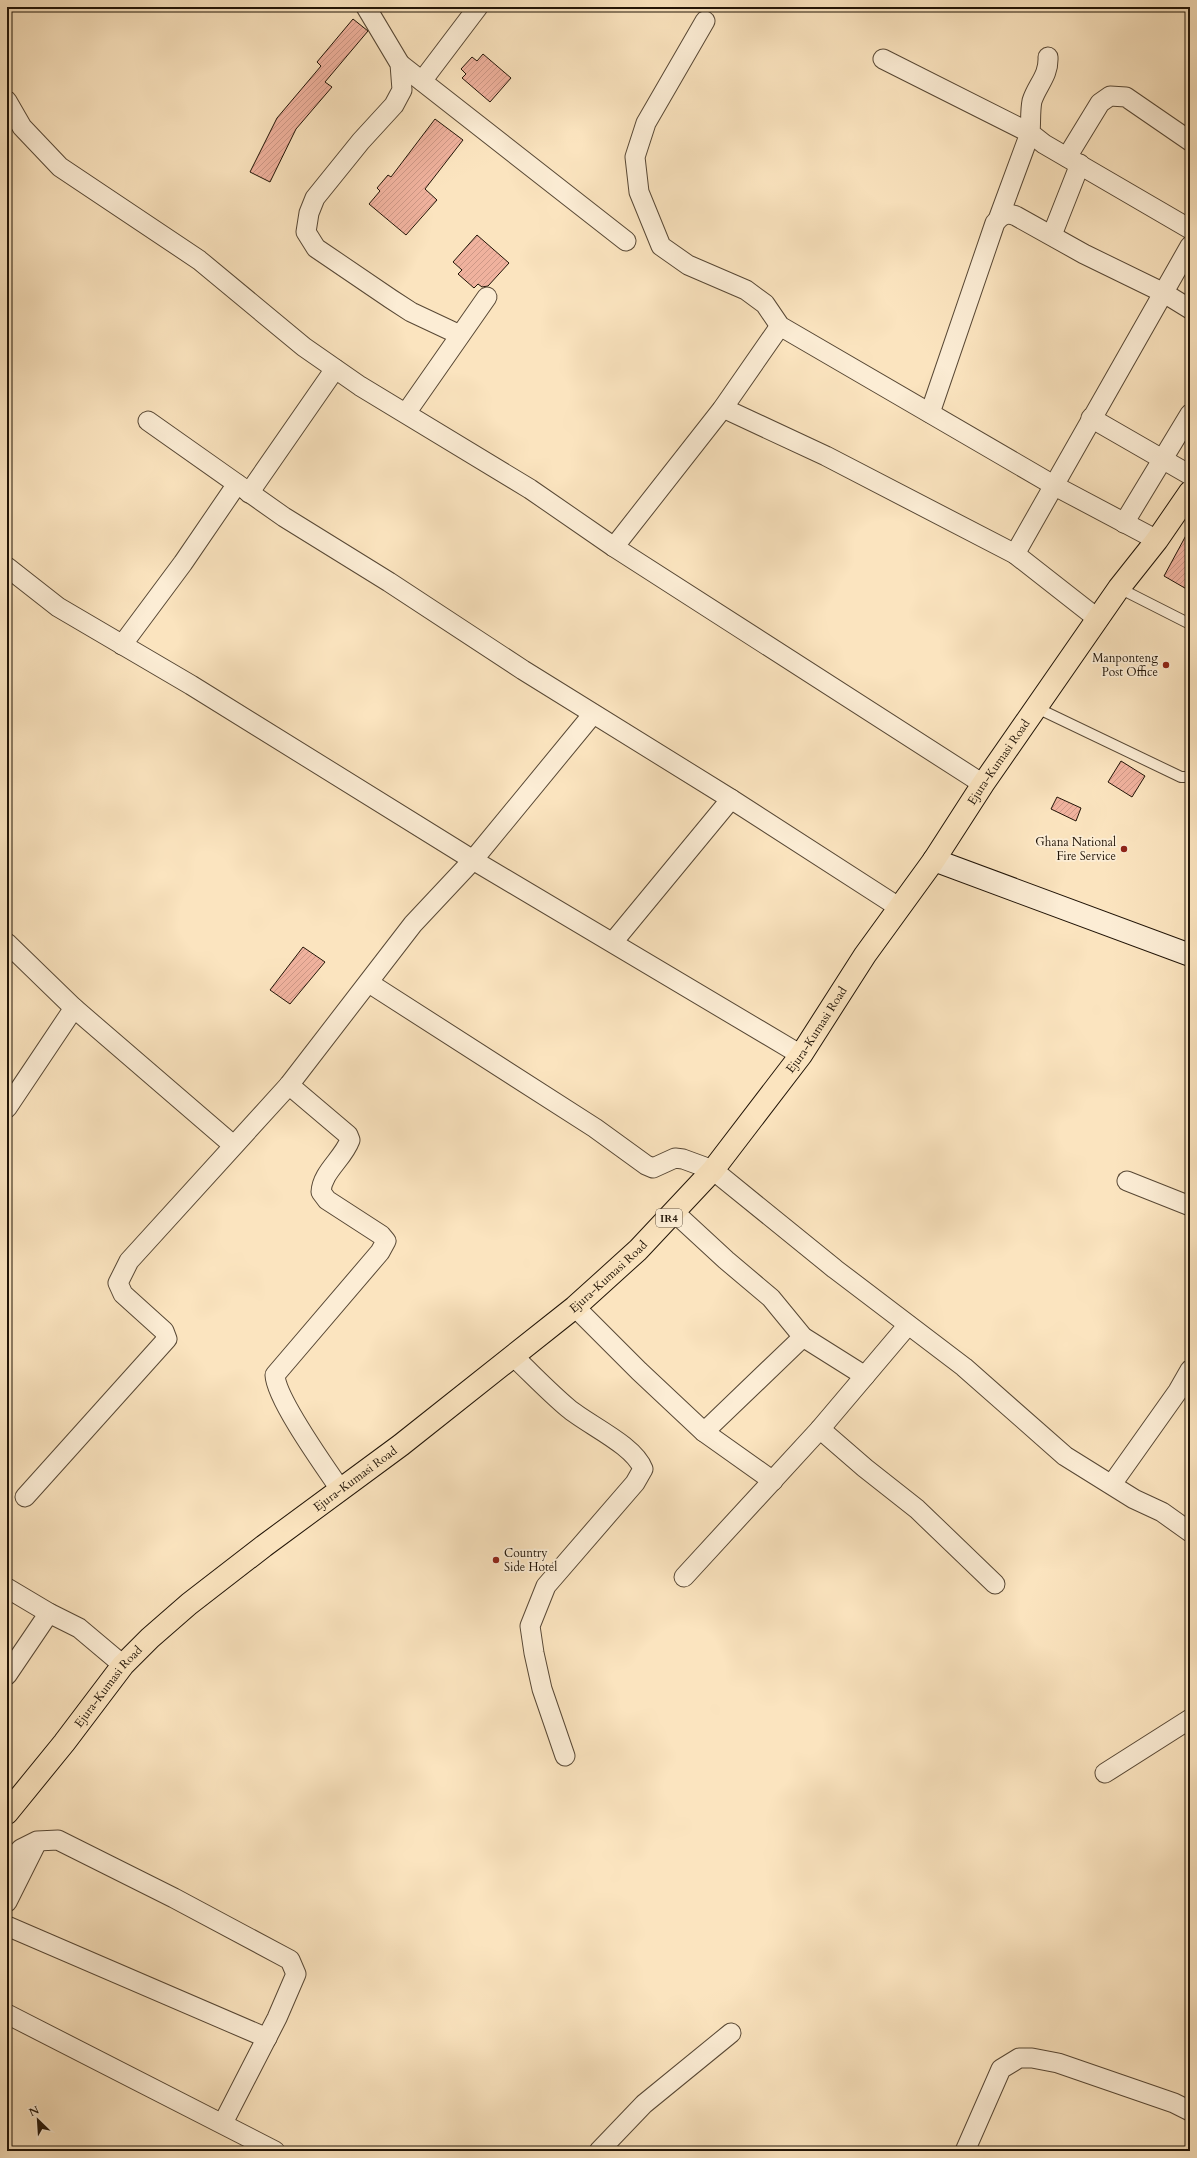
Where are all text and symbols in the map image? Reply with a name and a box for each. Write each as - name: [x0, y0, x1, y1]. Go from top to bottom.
- place label: Manponteng Post Office: [1092, 650, 1158, 680]
- marker: Manponteng Post Office: [1161, 660, 1171, 670]
- street label: Ejura-Kumasi Road: [964, 716, 1034, 808]
- place label: Ghana National Fire Service: [1035, 834, 1116, 864]
- marker: Ghana National Fire Service: [1119, 844, 1129, 854]
- street label: Ejura-Kumasi Road: [782, 983, 851, 1076]
- road number: IR4: [656, 1209, 682, 1227]
- street label: Ejura-Kumasi Road: [566, 1237, 651, 1317]
- street label: Ejura-Kumasi Road: [310, 1442, 401, 1515]
- place label: Country Side Hotel: [504, 1545, 557, 1575]
- marker: Country Side Hotel: [491, 1555, 501, 1565]
- street label: Ejura-Kumasi Road: [71, 1642, 146, 1731]
- north arrow: [18, 2100, 58, 2140]
- text: N: [26, 2102, 42, 2120]

